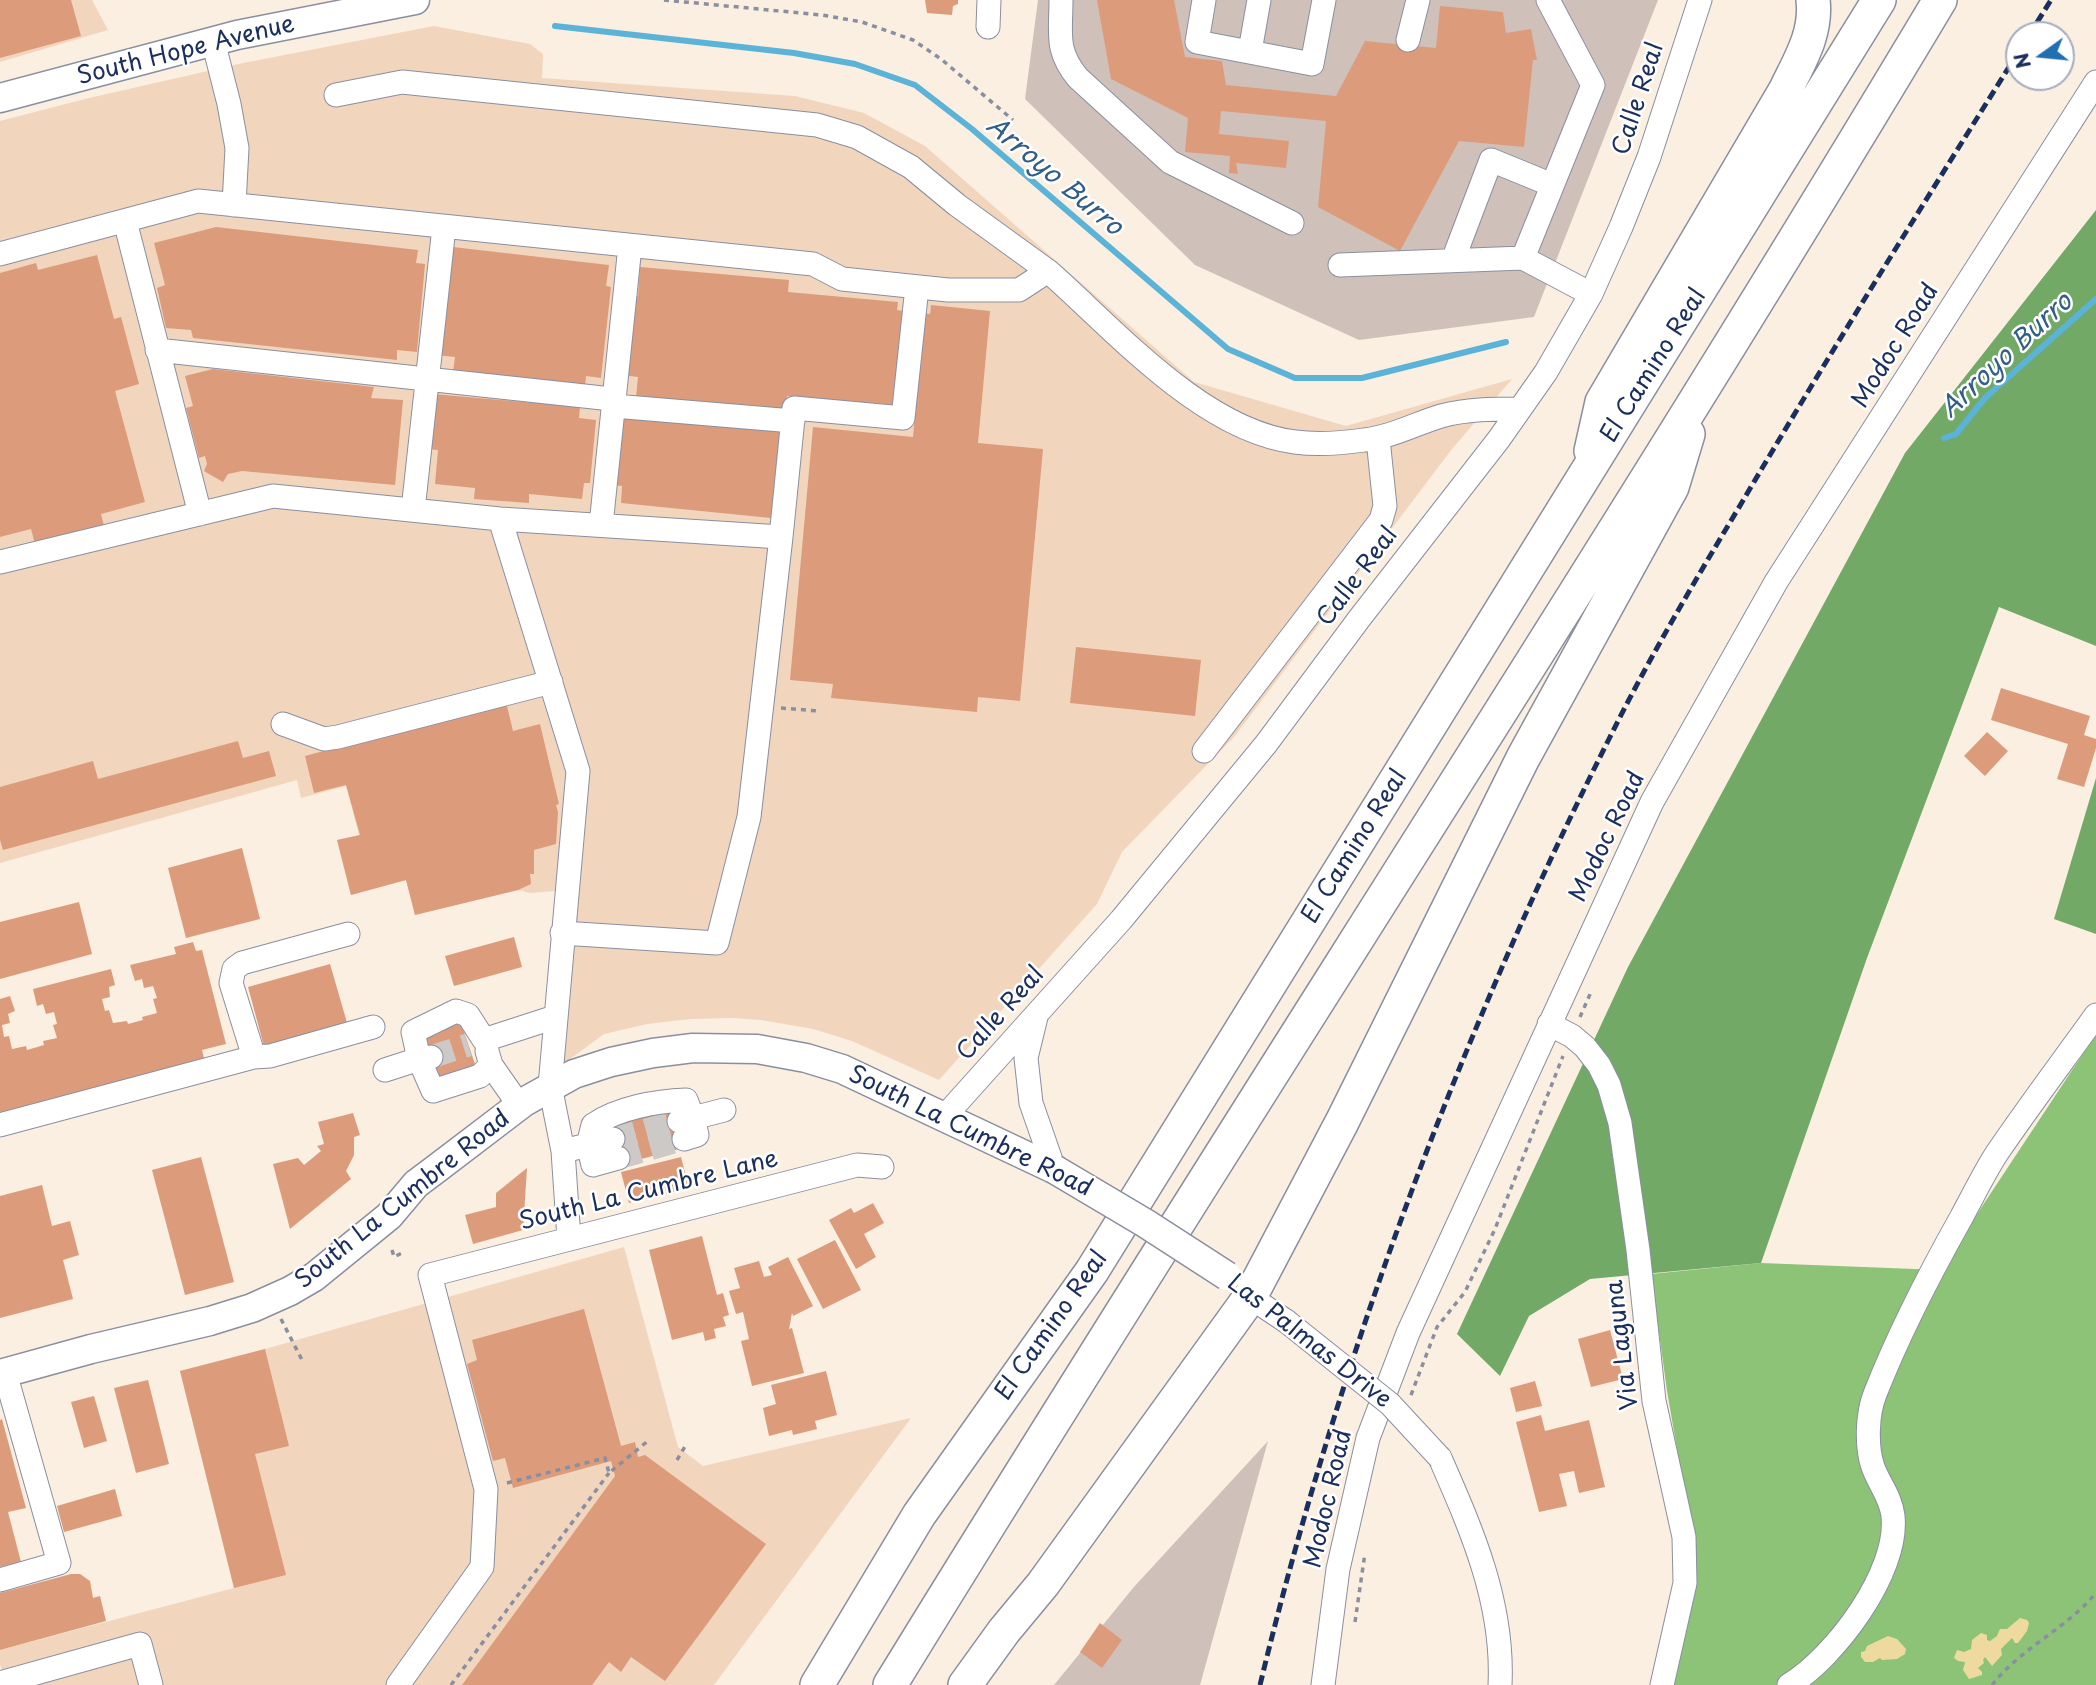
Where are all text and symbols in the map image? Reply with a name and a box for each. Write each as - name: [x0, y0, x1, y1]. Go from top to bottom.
- street label: South Hope Avenue: [74, 10, 298, 92]
- north arrow: [2005, 21, 2075, 91]
- street label: Calle Real: [1607, 39, 1671, 159]
- text: N: [2006, 50, 2037, 72]
- water label: Arroyo Burro: [979, 111, 1129, 243]
- street label: Modoc Road: [1846, 278, 1946, 414]
- street label: El Camino Real: [1595, 284, 1713, 448]
- water label: Arroyo Burro: [1935, 287, 2079, 425]
- street label: Calle Real: [1311, 522, 1405, 632]
- street label: El Camino Real: [1296, 765, 1414, 929]
- street label: Modoc Road: [1564, 767, 1652, 907]
- street label: Calle Real: [951, 961, 1051, 1067]
- street label: South La Cumbre Road: [843, 1060, 1097, 1204]
- street label: South La Cumbre Road: [290, 1105, 516, 1295]
- street label: South La Cumbre Lane: [517, 1145, 781, 1237]
- street label: El Camino Real: [990, 1246, 1114, 1406]
- street label: Las Palmas Drive: [1221, 1269, 1397, 1415]
- street label: Via Laguna: [1601, 1278, 1645, 1412]
- street label: Modoc Road: [1299, 1427, 1359, 1571]

